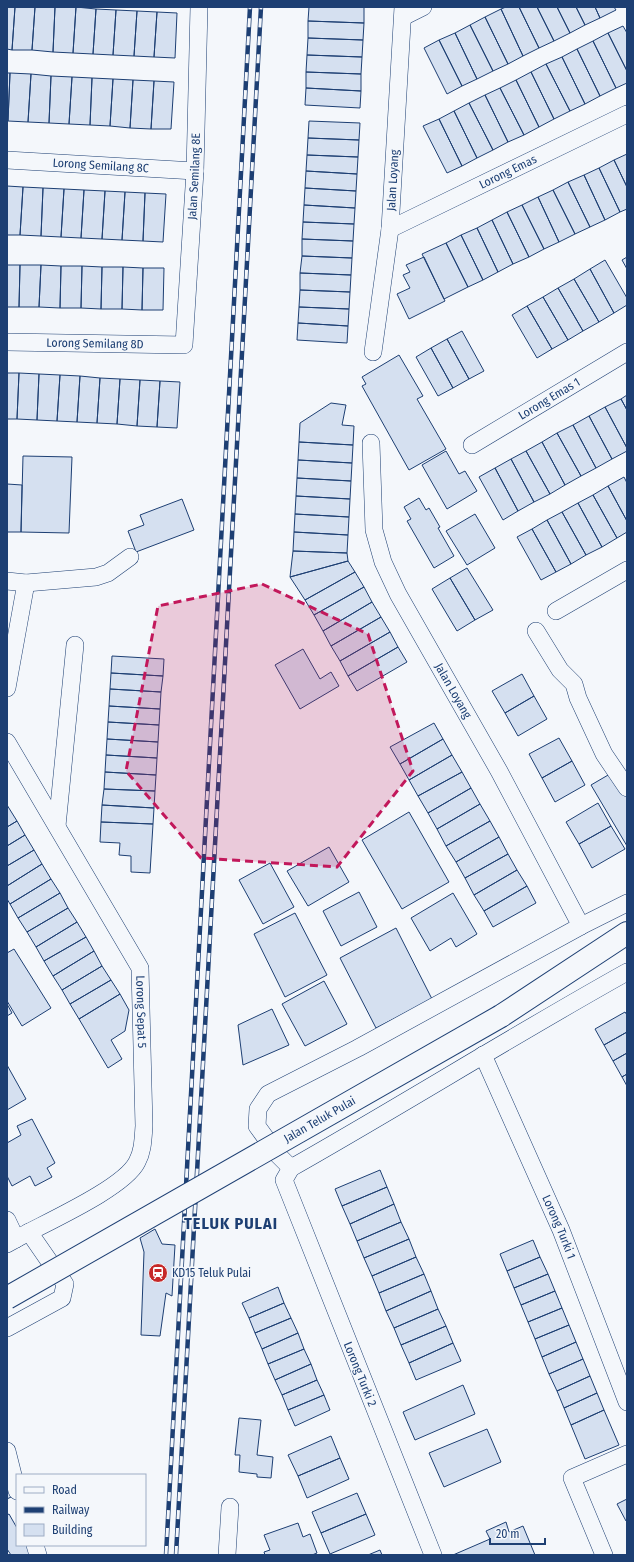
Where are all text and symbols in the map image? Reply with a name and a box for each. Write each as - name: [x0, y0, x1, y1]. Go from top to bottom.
- street label: Jalan Semilang 8E: [185, 132, 203, 220]
- street label: Jalan Loyang: [384, 149, 402, 211]
- street label: Lorong Emas: [477, 152, 539, 192]
- street label: Lorong Semilang 8C: [52, 156, 149, 175]
- street label: Lorong Semilang 8D: [46, 336, 144, 351]
- street label: Lorong Emas 1: [516, 375, 583, 423]
- street label: Jalan Loyang: [432, 661, 475, 721]
- street label: Lorong Sepat 5: [133, 975, 149, 1049]
- street label: Jalan Teluk Pulai: [281, 1094, 358, 1145]
- street label: Lorong Turki 1: [539, 1193, 578, 1261]
- district label: TELUK PULAI: [184, 1214, 278, 1233]
- station icon: KD15 Teluk Pulai: [147, 1262, 169, 1284]
- place label: KD15 Teluk Pulai: [172, 1266, 251, 1280]
- street label: Lorong Turki 2: [341, 1340, 379, 1408]
- legend: [16, 1474, 146, 1546]
- text: Road: [52, 1483, 77, 1497]
- text: Railway: [52, 1503, 90, 1517]
- scale bar: [490, 1520, 545, 1546]
- text: Building: [52, 1523, 93, 1537]
- text: 20 m: [496, 1527, 520, 1541]

